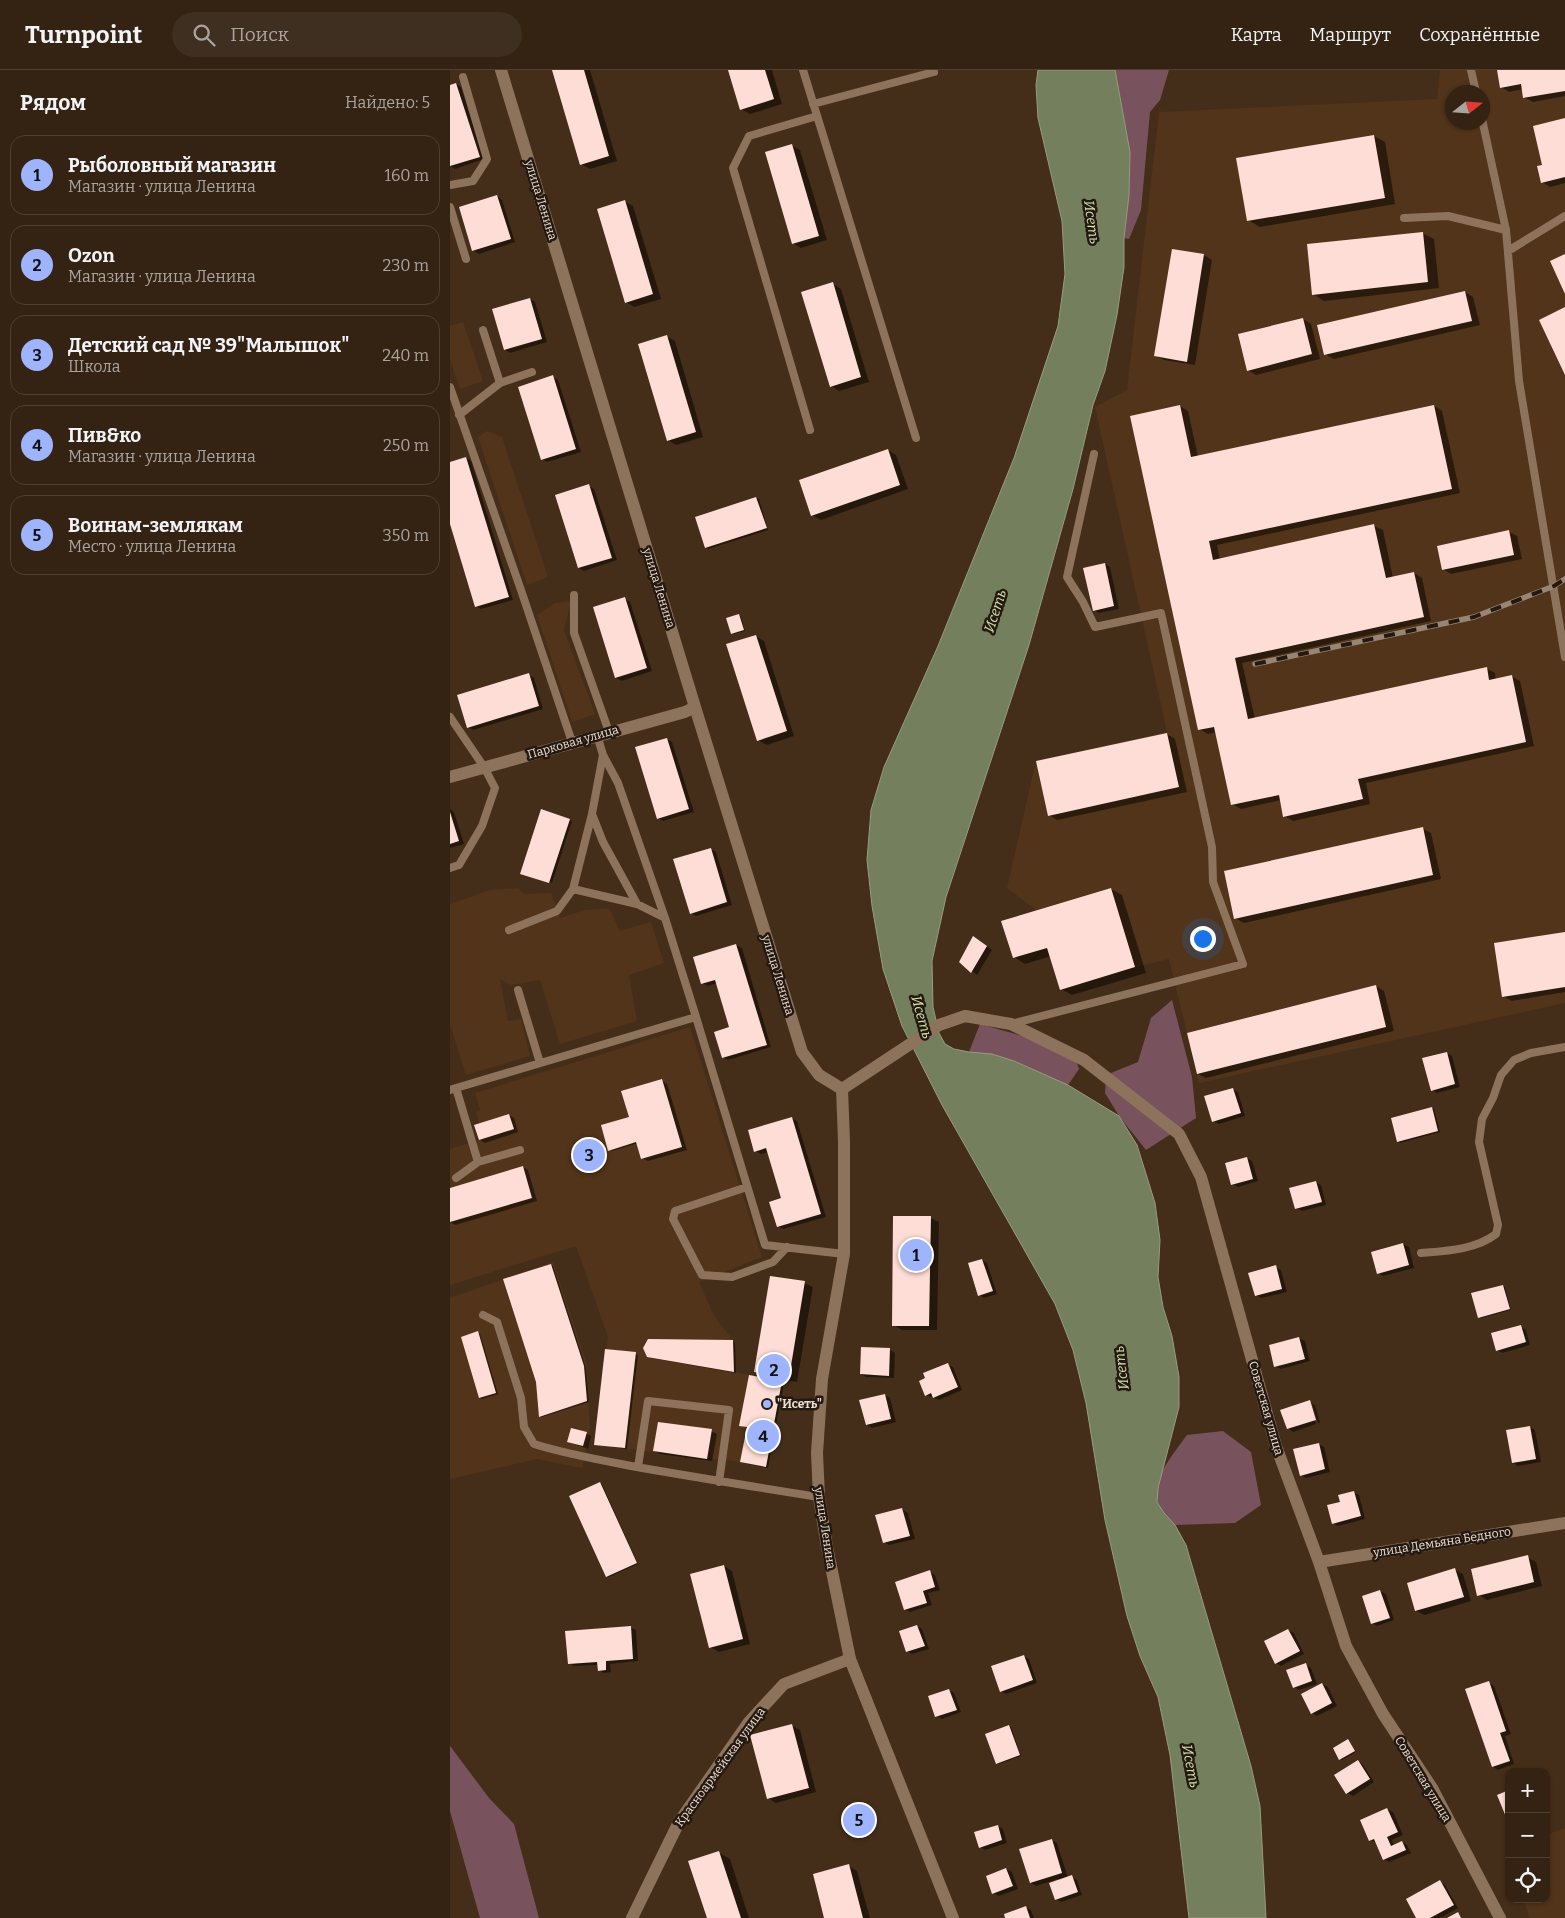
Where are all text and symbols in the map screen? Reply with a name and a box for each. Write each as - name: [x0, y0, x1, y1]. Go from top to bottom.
- search box: [172, 12, 522, 57]
- text: Turnpoint: [25, 21, 142, 49]
- icon: search: [190, 21, 218, 49]
- text: Поиск: [230, 23, 289, 46]
- text: Карта: [1231, 24, 1282, 46]
- text: Маршрут: [1310, 24, 1391, 46]
- text: Сохранённые: [1419, 24, 1540, 46]
- north arrow: [1445, 85, 1490, 130]
- text: Рядом: [20, 90, 86, 116]
- text: Найдено: 5: [345, 93, 430, 112]
- text: Рыболовный магазин: [68, 154, 276, 177]
- street label: улица Ленина: [522, 157, 560, 242]
- text: 1: [34, 166, 40, 185]
- text: 160 m: [384, 166, 429, 185]
- text: Магазин · улица Ленина: [68, 177, 256, 196]
- water label: Исеть: [1080, 199, 1103, 245]
- text: Ozon: [68, 244, 115, 267]
- text: 2: [32, 256, 42, 275]
- text: 230 m: [382, 256, 429, 275]
- text: Магазин · улица Ленина: [68, 267, 256, 286]
- text: Детский сад № 39"Малышок": [68, 334, 349, 357]
- text: 3: [32, 346, 42, 365]
- text: 240 m: [382, 346, 429, 365]
- text: Школа: [68, 357, 120, 376]
- text: Пив&ко: [68, 424, 141, 447]
- text: 4: [32, 436, 42, 455]
- text: 250 m: [383, 436, 429, 455]
- text: Магазин · улица Ленина: [68, 447, 256, 466]
- text: Воинам-землякам: [68, 514, 243, 537]
- text: 5: [33, 526, 41, 545]
- text: 350 m: [383, 526, 429, 545]
- text: Место · улица Ленина: [68, 537, 236, 556]
- street label: улица Ленина: [640, 545, 678, 630]
- water label: Исеть: [981, 588, 1010, 635]
- street label: Парковая улица: [526, 722, 621, 762]
- your location: [1190, 926, 1216, 952]
- street label: улица Ленина: [759, 932, 797, 1017]
- water label: Исеть: [907, 994, 936, 1041]
- pin: 3: [573, 1136, 605, 1174]
- pin: 1: [900, 1236, 932, 1274]
- water label: Исеть: [1110, 1345, 1133, 1391]
- pin: 2: [758, 1351, 790, 1389]
- street label: Советская улица: [1246, 1359, 1286, 1457]
- place label: "Исеть": [777, 1397, 822, 1411]
- marker: "Исеть": [761, 1398, 773, 1410]
- pin: 4: [747, 1417, 779, 1455]
- street label: улица Ленина: [811, 1485, 838, 1570]
- street label: улица Демьяна Бедного: [1371, 1524, 1512, 1560]
- street label: Красноармейская улица: [672, 1704, 768, 1829]
- street label: Советская улица: [1392, 1734, 1454, 1825]
- water label: Исеть: [1178, 1743, 1203, 1789]
- map controls: [1505, 1768, 1550, 1903]
- button: +: [1505, 1768, 1550, 1813]
- pin: 5: [843, 1801, 875, 1839]
- button: −: [1505, 1813, 1550, 1858]
- button: locate: [1505, 1858, 1550, 1903]

